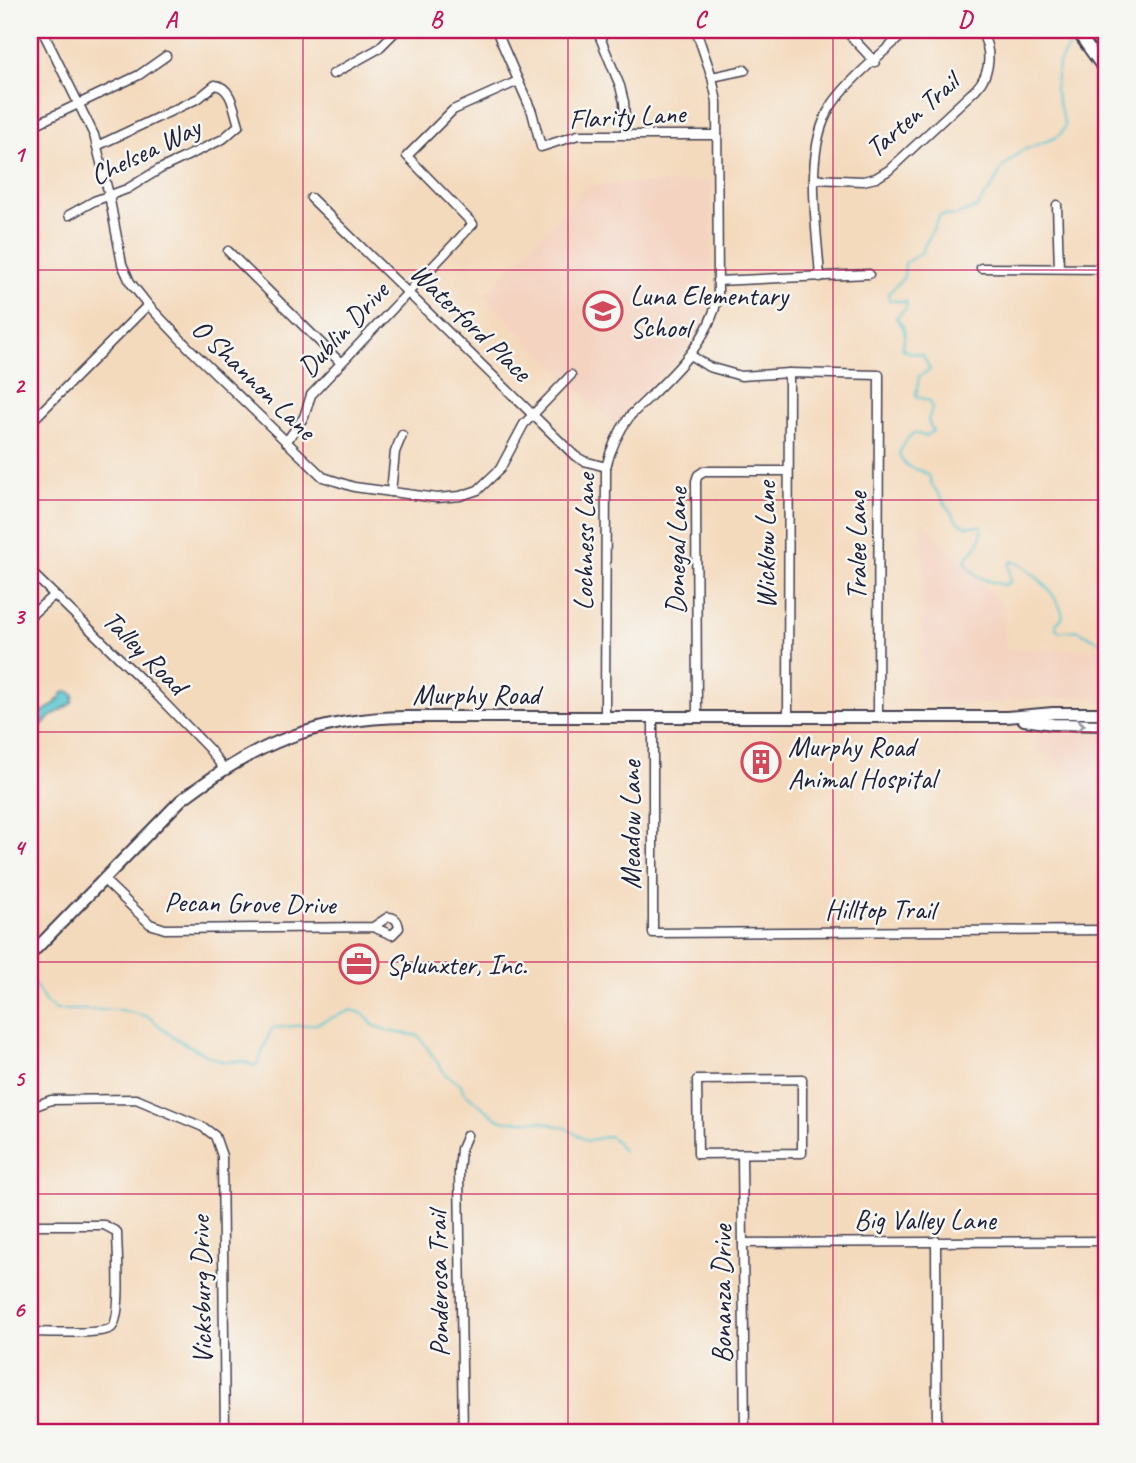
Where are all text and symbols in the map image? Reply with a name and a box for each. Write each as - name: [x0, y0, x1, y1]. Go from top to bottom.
- text: A: [165, 5, 179, 34]
- text: B: [430, 5, 444, 34]
- text: C: [695, 5, 709, 34]
- text: D: [958, 5, 974, 34]
- street label: Tarten Trail: [858, 61, 970, 165]
- street label: Flarity Lane: [568, 95, 688, 137]
- street label: Chelsea Way: [84, 108, 208, 193]
- text: 1: [14, 140, 27, 169]
- street label: Waterford Place: [403, 255, 541, 390]
- street label: Dublin Drive: [290, 273, 397, 384]
- place label: Luna Elementary School: [630, 278, 790, 345]
- school or university icon: Luna Elementary School: [582, 290, 624, 332]
- street label: O Shannon Lane: [184, 311, 325, 448]
- text: 2: [14, 371, 27, 400]
- street label: Lochness Lane: [565, 471, 603, 611]
- street label: Wicklow Lane: [748, 479, 783, 609]
- street label: Donegal Lane: [657, 485, 695, 615]
- street label: Tralee Lane: [839, 490, 874, 600]
- text: 3: [14, 602, 27, 631]
- street label: Talley Road: [95, 602, 197, 704]
- street label: Murphy Road: [413, 677, 543, 712]
- one-way arrow: [1074, 717, 1085, 732]
- place label: Murphy Road Animal Hospital: [788, 729, 941, 796]
- building icon: Murphy Road Animal Hospital: [740, 741, 782, 783]
- street label: Meadow Lane: [613, 759, 648, 889]
- text: 4: [14, 833, 27, 862]
- street label: Pecan Grove Drive: [164, 884, 338, 922]
- street label: Hilltop Trail: [825, 892, 940, 927]
- office icon: Splunxter, Inc.: [338, 943, 380, 985]
- place label: Splunxter, Inc.: [386, 947, 528, 982]
- text: 5: [14, 1064, 26, 1093]
- street label: Big Valley Lane: [854, 1202, 998, 1237]
- street label: Ponderosa Trail: [419, 1205, 457, 1357]
- street label: Vicksburg Drive: [182, 1214, 220, 1364]
- street label: Bonanza Drive: [704, 1223, 739, 1363]
- text: 6: [14, 1295, 27, 1324]

